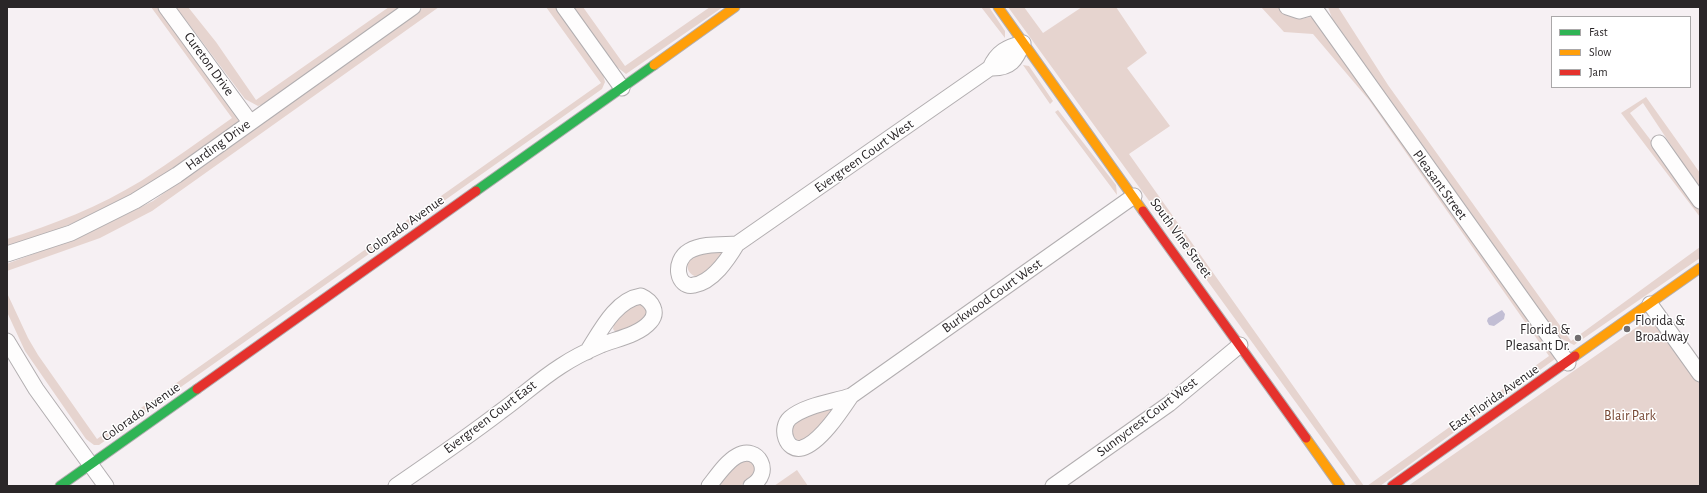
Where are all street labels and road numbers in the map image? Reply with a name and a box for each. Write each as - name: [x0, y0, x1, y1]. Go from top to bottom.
- street label: Cureton Drive: [180, 29, 238, 99]
- street label: Harding Drive: [182, 116, 254, 174]
- street label: Evergreen Court West: [811, 116, 917, 196]
- street label: Pleasant Street: [1409, 147, 1471, 223]
- street label: Colorado Avenue: [362, 192, 448, 258]
- street label: South Vine Street: [1146, 195, 1216, 281]
- street label: Burkwood Court West: [939, 255, 1045, 337]
- street label: East Florida Avenue: [1446, 361, 1542, 435]
- street label: Sunnycrest Court West: [1093, 374, 1201, 460]
- street label: Evergreen Court East: [440, 377, 540, 457]
- street label: Colorado Avenue: [98, 379, 184, 445]

